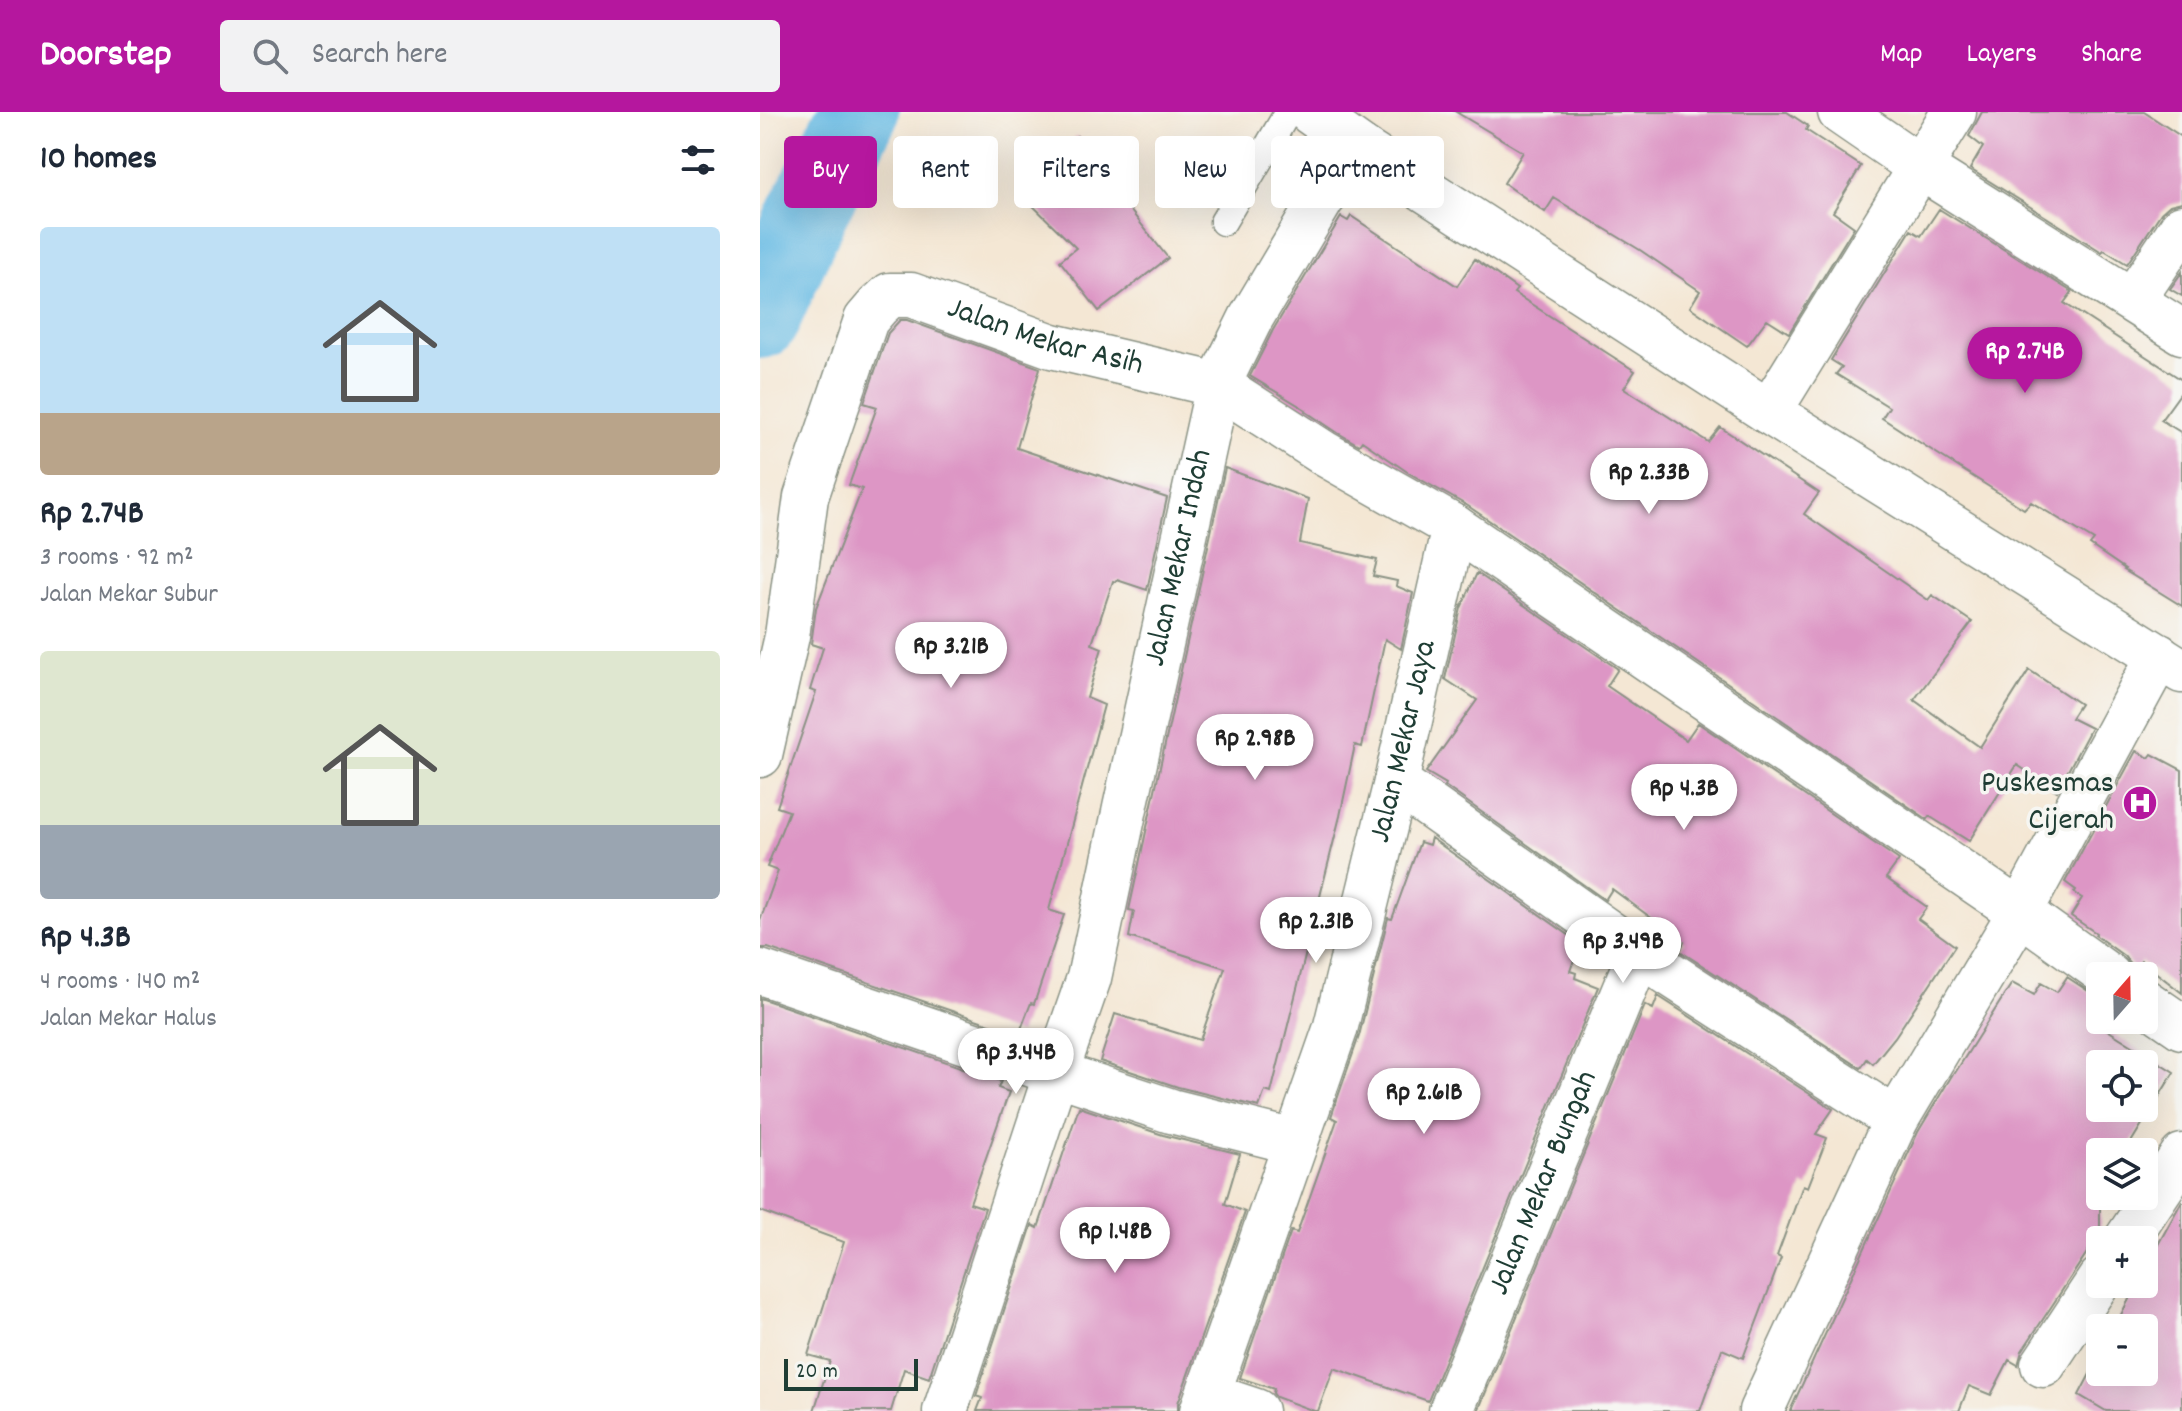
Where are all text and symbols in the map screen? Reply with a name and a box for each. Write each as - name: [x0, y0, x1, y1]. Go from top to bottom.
- search box: [220, 20, 780, 92]
- text: Doorstep: [40, 29, 172, 84]
- icon: search: [248, 34, 292, 78]
- text: Search here: [312, 35, 447, 78]
- text: Map: [1880, 36, 1923, 76]
- text: Layers: [1967, 36, 2037, 76]
- text: Share: [2081, 36, 2142, 76]
- text: 10 homes: [40, 136, 157, 185]
- chip: Buy: [784, 136, 877, 208]
- chip: Rent: [893, 136, 998, 208]
- chip: Filters: [1014, 136, 1139, 208]
- chip: New: [1155, 136, 1255, 208]
- chip: Apartment: [1271, 136, 1444, 208]
- icon: filters: [676, 138, 720, 182]
- icon: home: [308, 279, 452, 423]
- street label: Jalan Mekar Asih: [940, 287, 1147, 390]
- pin: Rp 2.74B: [1942, 327, 2108, 395]
- text: Rp 2.74B: [1985, 334, 2065, 371]
- street label: Jalan Mekar Indah: [1134, 445, 1226, 671]
- pin: Rp 2.33B: [1566, 448, 1732, 516]
- text: Rp 2.33B: [1608, 455, 1690, 492]
- text: Rp 2.74B: [40, 491, 144, 540]
- text: 3 rooms · 92 m²: [40, 540, 194, 577]
- text: Jalan Mekar Subur: [40, 577, 218, 614]
- pin: Rp 3.21B: [868, 622, 1034, 690]
- text: Rp 3.21B: [913, 629, 989, 666]
- street label: Jalan Mekar Jaya: [1359, 635, 1451, 848]
- icon: home: [308, 703, 452, 847]
- pin: Rp 2.98B: [1172, 714, 1338, 782]
- text: Rp 2.98B: [1215, 721, 1295, 758]
- place label: Puskesmas Cijerah: [1981, 762, 2114, 845]
- pin: Rp 4.3B: [1610, 764, 1758, 832]
- text: Rp 4.3B: [1649, 771, 1719, 808]
- hospital icon: Puskesmas Cijerah: [2121, 784, 2159, 822]
- pin: Rp 2.31B: [1233, 897, 1399, 965]
- text: Rp 2.31B: [1278, 904, 1354, 941]
- text: Rp 4.3B: [40, 915, 131, 964]
- pin: Rp 3.49B: [1540, 917, 1706, 985]
- text: Rp 3.49B: [1582, 924, 1664, 961]
- north arrow: [2086, 962, 2158, 1034]
- map controls: [2086, 962, 2158, 1386]
- text: 4 rooms · 140 m²: [40, 964, 200, 1001]
- text: Jalan Mekar Halus: [40, 1001, 217, 1038]
- pin: Rp 3.44B: [933, 1028, 1099, 1096]
- text: Rp 3.44B: [976, 1035, 1056, 1072]
- button: locate: [2086, 1050, 2158, 1122]
- street label: Jalan Mekar Bungah: [1478, 1064, 1611, 1303]
- pin: Rp 2.61B: [1341, 1068, 1507, 1136]
- text: Rp 2.61B: [1385, 1075, 1463, 1112]
- button: layers: [2086, 1138, 2158, 1210]
- pin: Rp 1.48B: [1032, 1207, 1198, 1275]
- text: Rp 1.48B: [1078, 1214, 1152, 1251]
- button: +: [2086, 1226, 2158, 1298]
- button: −: [2086, 1314, 2158, 1386]
- scale bar: [784, 1355, 918, 1391]
- text: 20 m: [796, 1357, 838, 1388]

